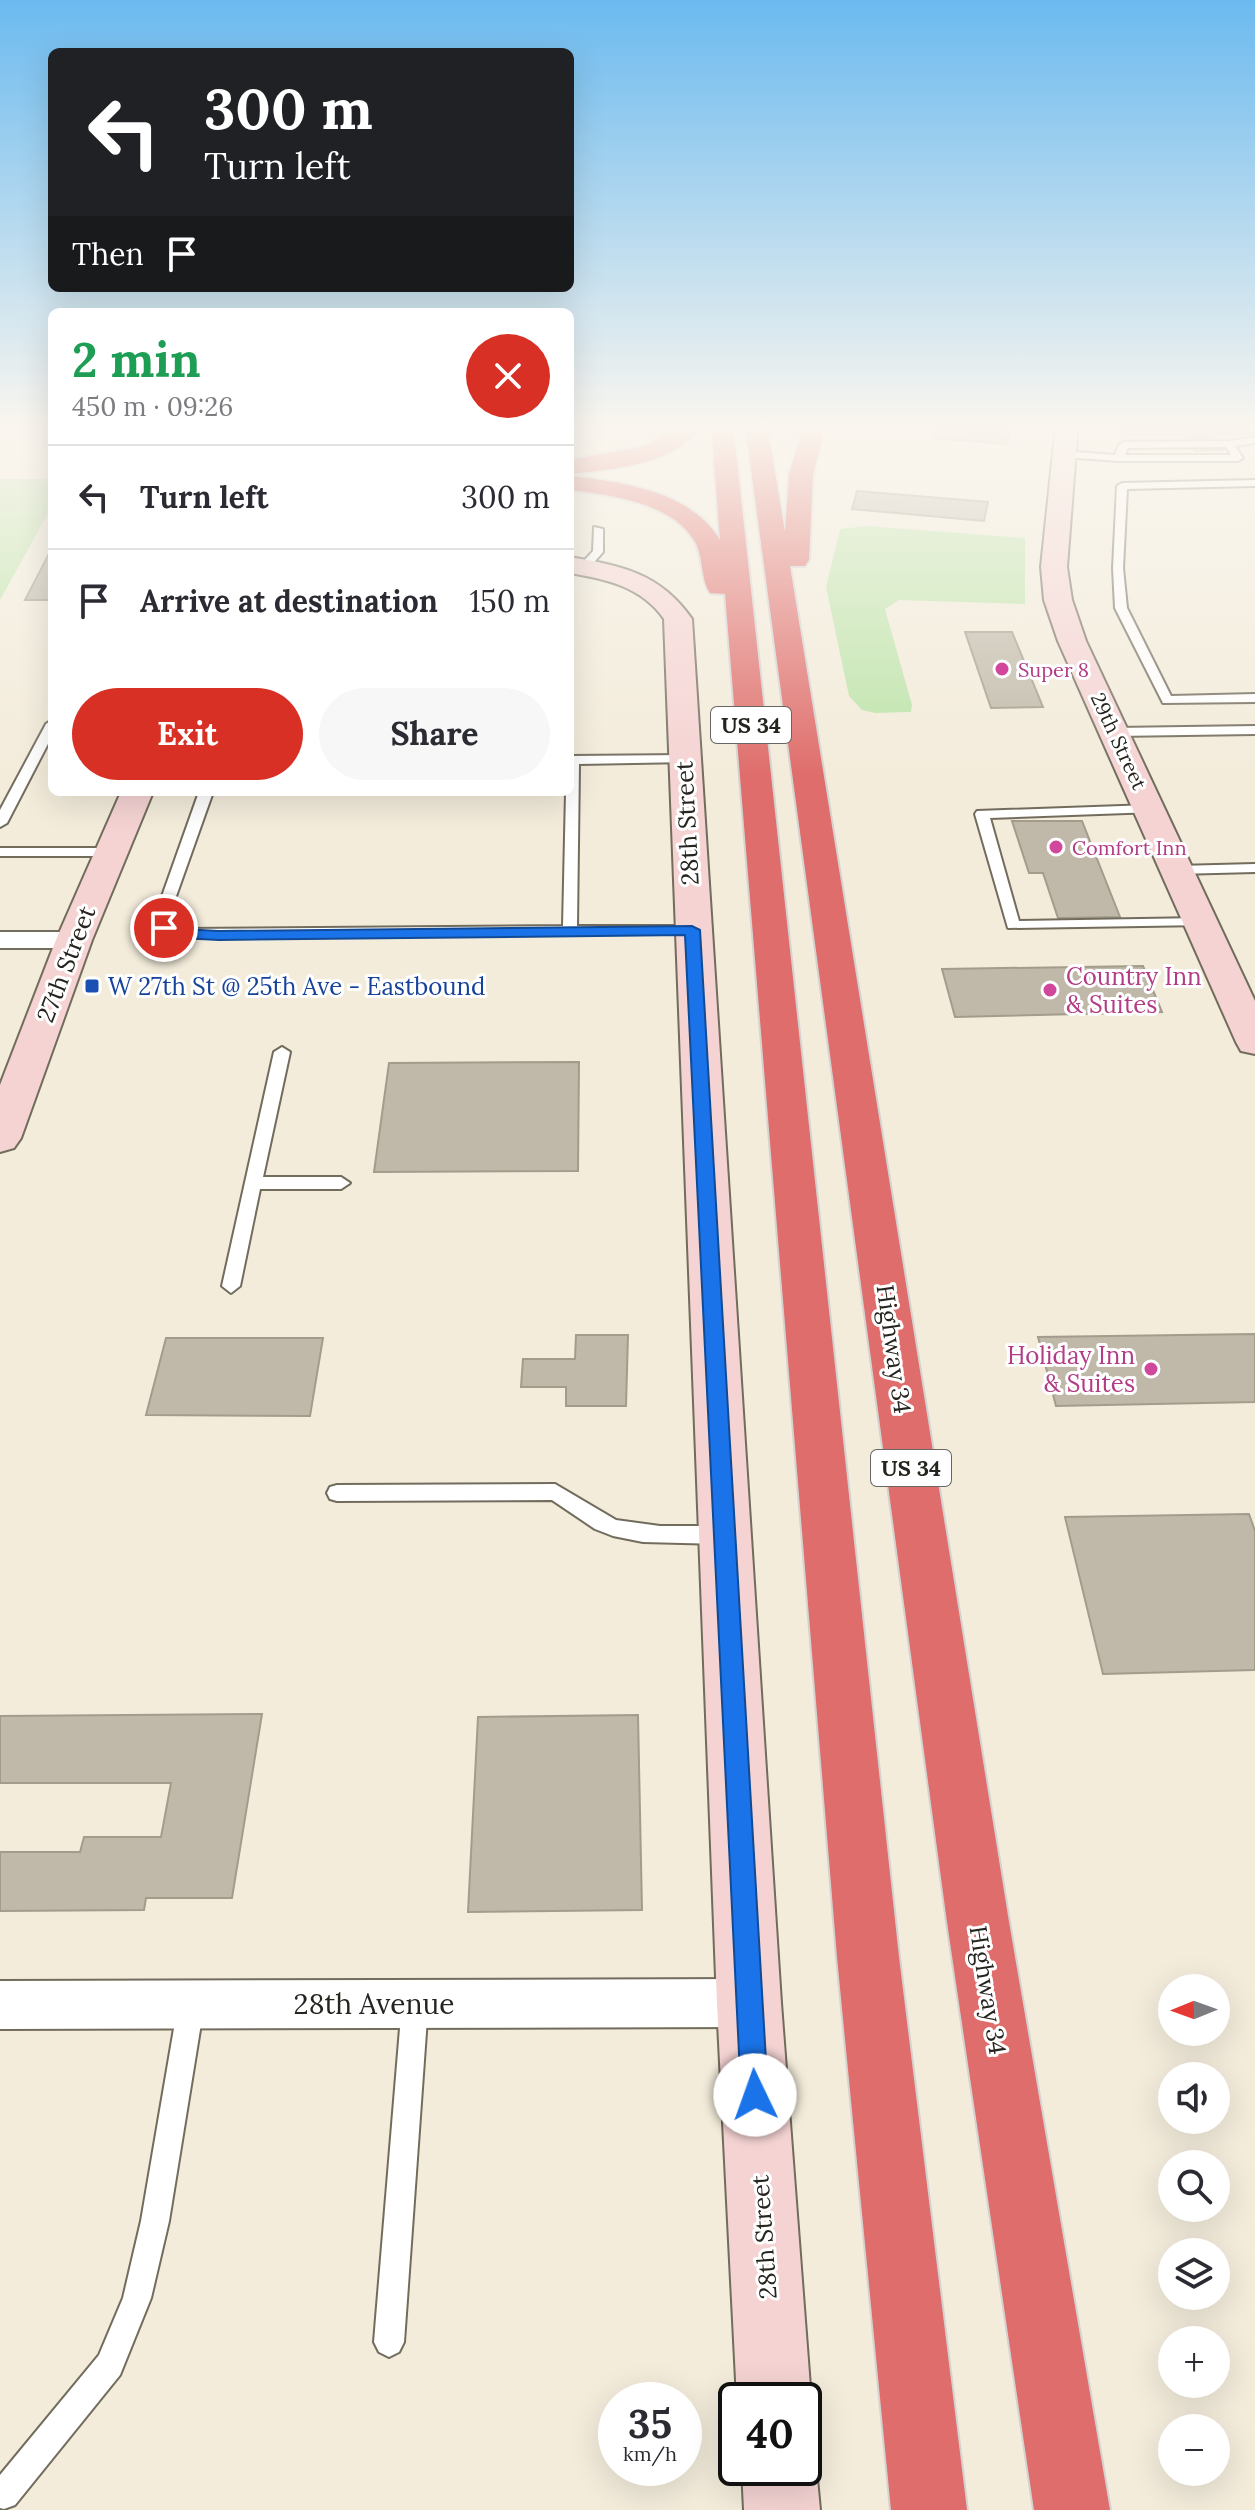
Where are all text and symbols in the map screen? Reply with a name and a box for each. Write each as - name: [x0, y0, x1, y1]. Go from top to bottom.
- text: 300 m: [204, 73, 373, 144]
- icon: left: [72, 80, 176, 184]
- text: Turn left: [204, 143, 351, 189]
- icon: arrive: [160, 232, 204, 276]
- text: Then: [72, 235, 144, 273]
- text: 2 min: [72, 329, 201, 390]
- button: close: [466, 334, 550, 418]
- text: 450 m · 09:26: [72, 390, 233, 423]
- icon: left: [72, 475, 116, 519]
- text: Turn left: [140, 478, 268, 516]
- text: 300 m: [461, 478, 550, 516]
- icon: arrive: [72, 579, 116, 623]
- text: Arrive at destination: [140, 582, 438, 620]
- text: 150 m: [469, 582, 550, 620]
- place label: Super 8: [1018, 657, 1089, 682]
- marker: Super 8: [993, 660, 1011, 678]
- button: Exit: [72, 688, 303, 780]
- button: Share: [319, 688, 550, 780]
- street label: 29th Street: [1086, 689, 1152, 794]
- road number: US 34: [711, 707, 791, 743]
- street label: 28th Street: [668, 759, 706, 886]
- place label: Comfort Inn: [1072, 835, 1187, 860]
- marker: Comfort Inn: [1047, 838, 1065, 856]
- pin: [130, 894, 198, 962]
- street label: 27th Street: [30, 901, 103, 1026]
- icon: arrive: [142, 906, 186, 950]
- place label: Country Inn & Suites: [1066, 961, 1202, 1020]
- place label: W 27th St @ 25th Ave - Eastbound: [108, 971, 485, 1002]
- marker: W 27th St @ 25th Ave - Eastbound: [83, 977, 101, 995]
- marker: Country Inn & Suites: [1041, 981, 1059, 999]
- street label: Highway 34: [870, 1283, 918, 1415]
- place label: Holiday Inn & Suites: [1007, 1340, 1135, 1399]
- marker: Holiday Inn & Suites: [1142, 1360, 1160, 1378]
- road number: US 34: [871, 1450, 951, 1486]
- street label: Highway 34: [963, 1923, 1013, 2057]
- north arrow: [1158, 1974, 1230, 2046]
- map controls: [1158, 1974, 1230, 2486]
- street label: 28th Avenue: [294, 1986, 454, 2022]
- position arrow: [713, 2053, 797, 2137]
- button: sound: [1158, 2062, 1230, 2134]
- button: search: [1158, 2150, 1230, 2222]
- street label: 28th Street: [744, 2173, 784, 2300]
- button: layers: [1158, 2238, 1230, 2310]
- button: +: [1158, 2326, 1230, 2398]
- speed limit sign: 40: [718, 2382, 822, 2486]
- text: 35: [628, 2398, 672, 2449]
- button: −: [1158, 2414, 1230, 2486]
- text: km/h: [623, 2441, 677, 2466]

